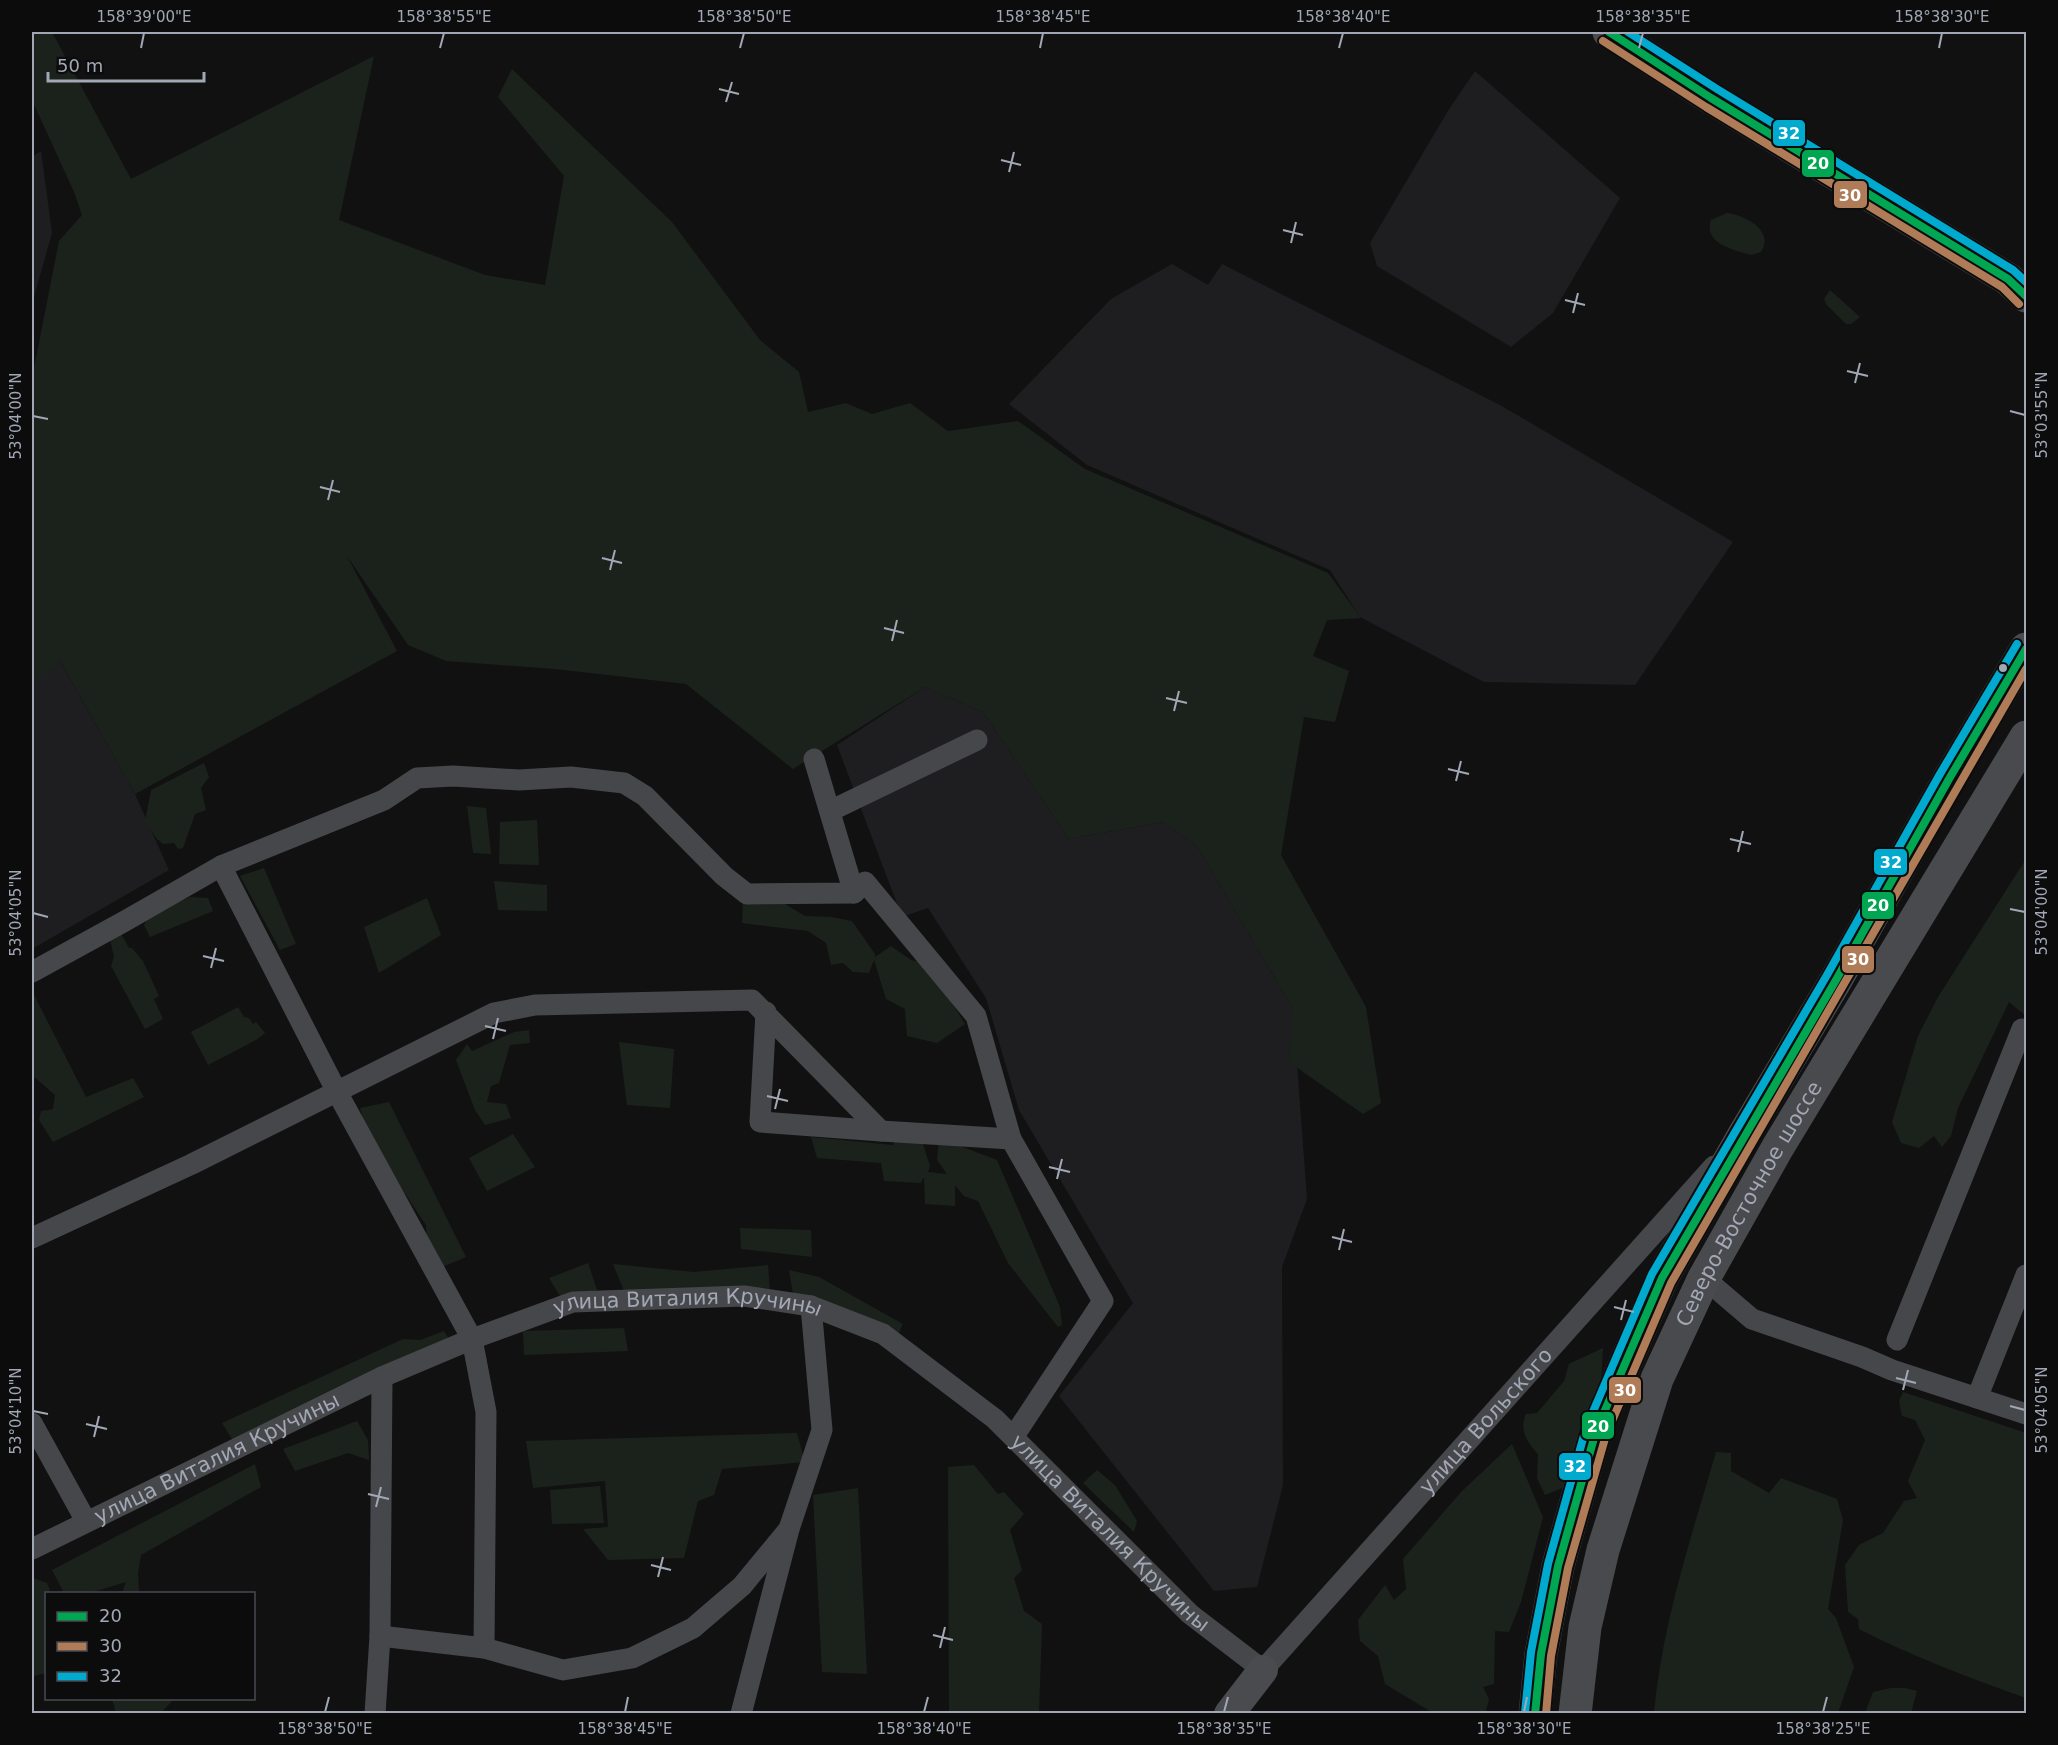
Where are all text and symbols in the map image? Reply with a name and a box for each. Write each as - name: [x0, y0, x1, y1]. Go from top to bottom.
- text: 158°39'00"E: [97, 8, 191, 26]
- text: 158°38'55"E: [397, 8, 491, 26]
- text: 158°38'50"E: [697, 8, 791, 26]
- text: 158°38'45"E: [996, 8, 1090, 26]
- text: 158°38'40"E: [1296, 8, 1390, 26]
- text: 158°38'35"E: [1596, 8, 1690, 26]
- text: 158°38'30"E: [1895, 8, 1989, 26]
- scale bar: [48, 45, 204, 83]
- text: 50 m: [57, 55, 103, 76]
- line badge: 32: [1772, 119, 1806, 147]
- text: 32: [1778, 124, 1800, 143]
- line badge: 20: [1801, 149, 1835, 178]
- text: 20: [1807, 154, 1829, 173]
- line badge: 30: [1833, 180, 1868, 209]
- text: 30: [1839, 186, 1861, 205]
- text: 53°03'55"N: [2033, 371, 2051, 459]
- text: 53°04'00"N: [7, 372, 25, 460]
- unlabelled marker: [1997, 662, 2009, 674]
- line badge: 32: [1873, 848, 1908, 876]
- text: 32: [1880, 853, 1902, 872]
- text: 53°04'00"N: [2033, 868, 2051, 956]
- text: 53°04'05"N: [7, 869, 25, 957]
- line badge: 20: [1861, 891, 1895, 920]
- text: 20: [1867, 896, 1889, 915]
- line badge: 30: [1841, 945, 1875, 974]
- text: 30: [1847, 950, 1869, 969]
- street label: Северо-Восточное шоссе: [1671, 1077, 1827, 1330]
- street label: улица Виталия Кручины: [550, 1284, 826, 1321]
- street label: улица Вольского: [1414, 1343, 1557, 1499]
- text: 53°04'05"N: [2033, 1366, 2051, 1454]
- text: 53°04'10"N: [7, 1367, 25, 1455]
- line badge: 30: [1608, 1376, 1642, 1404]
- text: 30: [1614, 1381, 1636, 1400]
- street label: улица Виталия Кручины: [90, 1388, 343, 1528]
- line badge: 20: [1581, 1411, 1615, 1440]
- text: 20: [1587, 1417, 1609, 1436]
- street label: улица Виталия Кручины: [1006, 1430, 1214, 1637]
- line badge: 32: [1558, 1452, 1592, 1481]
- text: 32: [1564, 1457, 1586, 1476]
- legend: [45, 1592, 255, 1700]
- text: 20: [99, 1605, 122, 1626]
- text: 30: [99, 1635, 122, 1656]
- text: 32: [99, 1665, 122, 1686]
- text: 158°38'50"E: [278, 1720, 372, 1738]
- text: 158°38'45"E: [578, 1720, 672, 1738]
- text: 158°38'40"E: [877, 1720, 971, 1738]
- text: 158°38'35"E: [1177, 1720, 1271, 1738]
- text: 158°38'30"E: [1477, 1720, 1571, 1738]
- text: 158°38'25"E: [1776, 1720, 1870, 1738]

